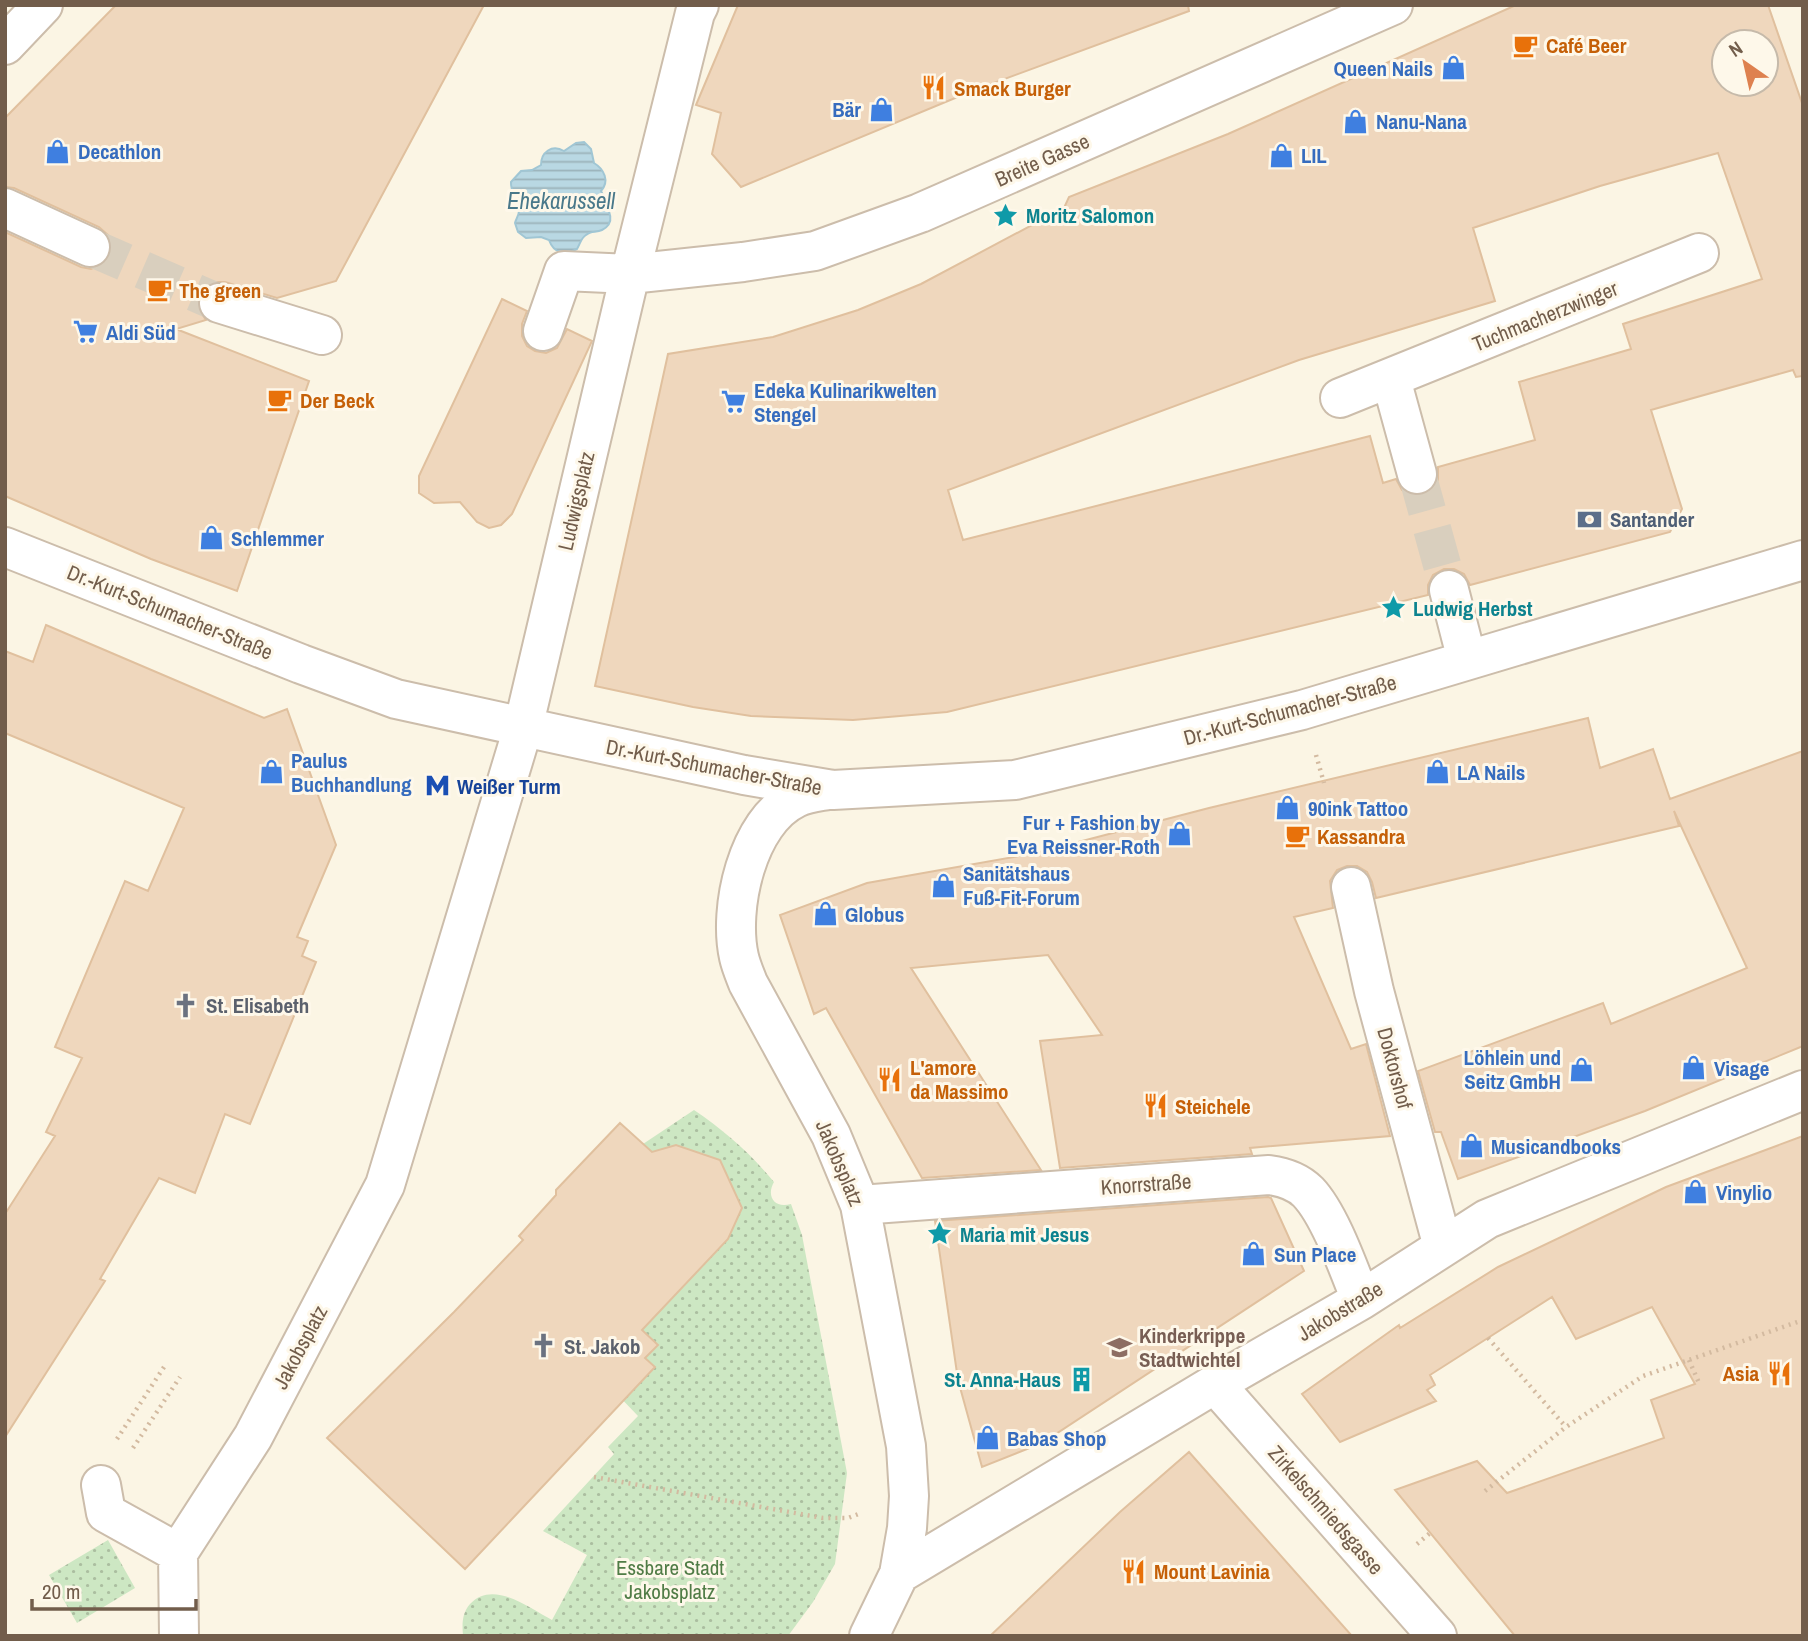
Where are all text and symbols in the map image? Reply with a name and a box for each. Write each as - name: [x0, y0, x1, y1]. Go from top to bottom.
- north arrow: [1710, 28, 1780, 98]
- cafe icon: Café Beer: [1512, 31, 1540, 59]
- place label: Café Beer: [1546, 31, 1627, 60]
- text: N: [1724, 35, 1747, 63]
- place label: Queen Nails: [1333, 54, 1433, 83]
- shop icon: Queen Nails: [1439, 54, 1467, 82]
- restaurant icon: Smack Burger: [920, 74, 948, 102]
- place label: Smack Burger: [954, 74, 1071, 103]
- place label: Bär: [832, 95, 861, 124]
- shop icon: Bär: [867, 95, 895, 123]
- shop icon: Nanu-Nana: [1342, 107, 1370, 135]
- place label: Nanu-Nana: [1376, 107, 1467, 136]
- street label: Breite Gasse: [990, 126, 1094, 194]
- shop icon: Decathlon: [44, 137, 72, 165]
- place label: Decathlon: [78, 137, 161, 166]
- shop icon: LIL: [1267, 141, 1295, 169]
- place label: LIL: [1301, 141, 1327, 170]
- water label: Ehekarussell: [507, 185, 616, 216]
- place icon: Moritz Salomon: [992, 201, 1020, 229]
- place label: Moritz Salomon: [1026, 201, 1154, 230]
- street label: Tuchmacherzwinger: [1468, 274, 1622, 358]
- cafe icon: The green: [145, 276, 173, 304]
- place label: The green: [179, 276, 261, 305]
- supermarket icon: Aldi Süd: [72, 318, 100, 346]
- place label: Aldi Süd: [106, 318, 176, 347]
- place label: Edeka Kulinarikwelten Stengel: [754, 376, 937, 429]
- cafe icon: Der Beck: [266, 386, 294, 414]
- place label: Der Beck: [300, 386, 375, 415]
- supermarket icon: Edeka Kulinarikwelten Stengel: [720, 388, 748, 416]
- street label: Ludwigsplatz: [551, 448, 602, 553]
- bank icon: Santander: [1576, 505, 1604, 533]
- place label: Santander: [1610, 505, 1695, 534]
- shop icon: Schlemmer: [197, 524, 225, 552]
- place label: Schlemmer: [231, 524, 324, 553]
- street label: Dr.-Kurt-Schumacher-Straße: [63, 558, 277, 666]
- place icon: Ludwig Herbst: [1379, 594, 1407, 622]
- place label: Ludwig Herbst: [1413, 594, 1533, 623]
- street label: Dr.-Kurt-Schumacher-Straße: [1180, 668, 1400, 752]
- street label: Dr.-Kurt-Schumacher-Straße: [604, 732, 824, 802]
- place label: Paulus Buchhandlung: [291, 746, 412, 799]
- shop icon: Paulus Buchhandlung: [257, 758, 285, 786]
- shop icon: LA Nails: [1423, 758, 1451, 786]
- place label: LA Nails: [1457, 758, 1525, 787]
- metro station icon: Weißer Turm: [423, 772, 451, 800]
- place label: Weißer Turm: [457, 772, 561, 801]
- shop icon: 90ink Tattoo: [1274, 794, 1302, 822]
- place label: 90ink Tattoo: [1308, 794, 1408, 823]
- place label: Fur + Fashion by Eva Reissner-Roth: [1007, 808, 1160, 861]
- shop icon: Fur + Fashion by Eva Reissner-Roth: [1166, 820, 1194, 848]
- cafe icon: Kassandra: [1283, 822, 1311, 850]
- place label: Kassandra: [1317, 822, 1405, 851]
- place label: Sanitätshaus Fuß-Fit-Forum: [963, 859, 1080, 912]
- shop icon: Sanitätshaus Fuß-Fit-Forum: [929, 871, 957, 899]
- shop icon: Globus: [811, 900, 839, 928]
- place label: Globus: [845, 900, 904, 929]
- church icon: St. Elisabeth: [172, 991, 200, 1019]
- place label: St. Elisabeth: [206, 991, 309, 1020]
- street label: Doktorshof: [1370, 1024, 1420, 1112]
- place label: Löhlein und Seitz GmbH: [1463, 1043, 1561, 1096]
- place label: L'amore da Massimo: [910, 1053, 1009, 1106]
- shop icon: Visage: [1680, 1054, 1708, 1082]
- place label: Visage: [1714, 1054, 1769, 1083]
- shop icon: Löhlein und Seitz GmbH: [1567, 1055, 1595, 1083]
- restaurant icon: L'amore da Massimo: [876, 1065, 904, 1093]
- restaurant icon: Steichele: [1141, 1092, 1169, 1120]
- place label: Steichele: [1175, 1092, 1251, 1121]
- street label: Jakobsplatz: [809, 1115, 871, 1211]
- shop icon: Musicandbooks: [1457, 1132, 1485, 1160]
- place label: Musicandbooks: [1491, 1132, 1621, 1161]
- street label: Knorrstraße: [1100, 1166, 1192, 1202]
- shop icon: Vinylio: [1682, 1178, 1710, 1206]
- place label: Vinylio: [1716, 1178, 1772, 1207]
- place icon: Maria mit Jesus: [926, 1220, 954, 1248]
- place label: Maria mit Jesus: [960, 1220, 1089, 1249]
- shop icon: Sun Place: [1240, 1240, 1268, 1268]
- place label: Sun Place: [1274, 1240, 1356, 1269]
- street label: Jakobstraße: [1292, 1274, 1388, 1348]
- street label: Jakobsplatz: [266, 1300, 334, 1394]
- place label: Kinderkrippe Stadtwichtel: [1139, 1321, 1245, 1374]
- church icon: St. Jakob: [530, 1332, 558, 1360]
- place label: St. Jakob: [564, 1332, 641, 1361]
- school or university icon: Kinderkrippe Stadtwichtel: [1105, 1333, 1133, 1361]
- place label: Asia: [1723, 1359, 1759, 1388]
- restaurant icon: Asia: [1765, 1359, 1793, 1387]
- place label: St. Anna-Haus: [944, 1365, 1061, 1394]
- building icon: St. Anna-Haus: [1067, 1365, 1095, 1393]
- shop icon: Babas Shop: [973, 1424, 1001, 1452]
- place label: Babas Shop: [1007, 1424, 1107, 1453]
- street label: Zirkelschmiedsgasse: [1262, 1439, 1390, 1581]
- park label: Essbare Stadt Jakobsplatz: [616, 1553, 724, 1606]
- restaurant icon: Mount Lavinia: [1120, 1557, 1148, 1585]
- place label: Mount Lavinia: [1154, 1557, 1270, 1586]
- scale bar: [32, 1568, 196, 1612]
- text: 20 m: [42, 1577, 80, 1606]

